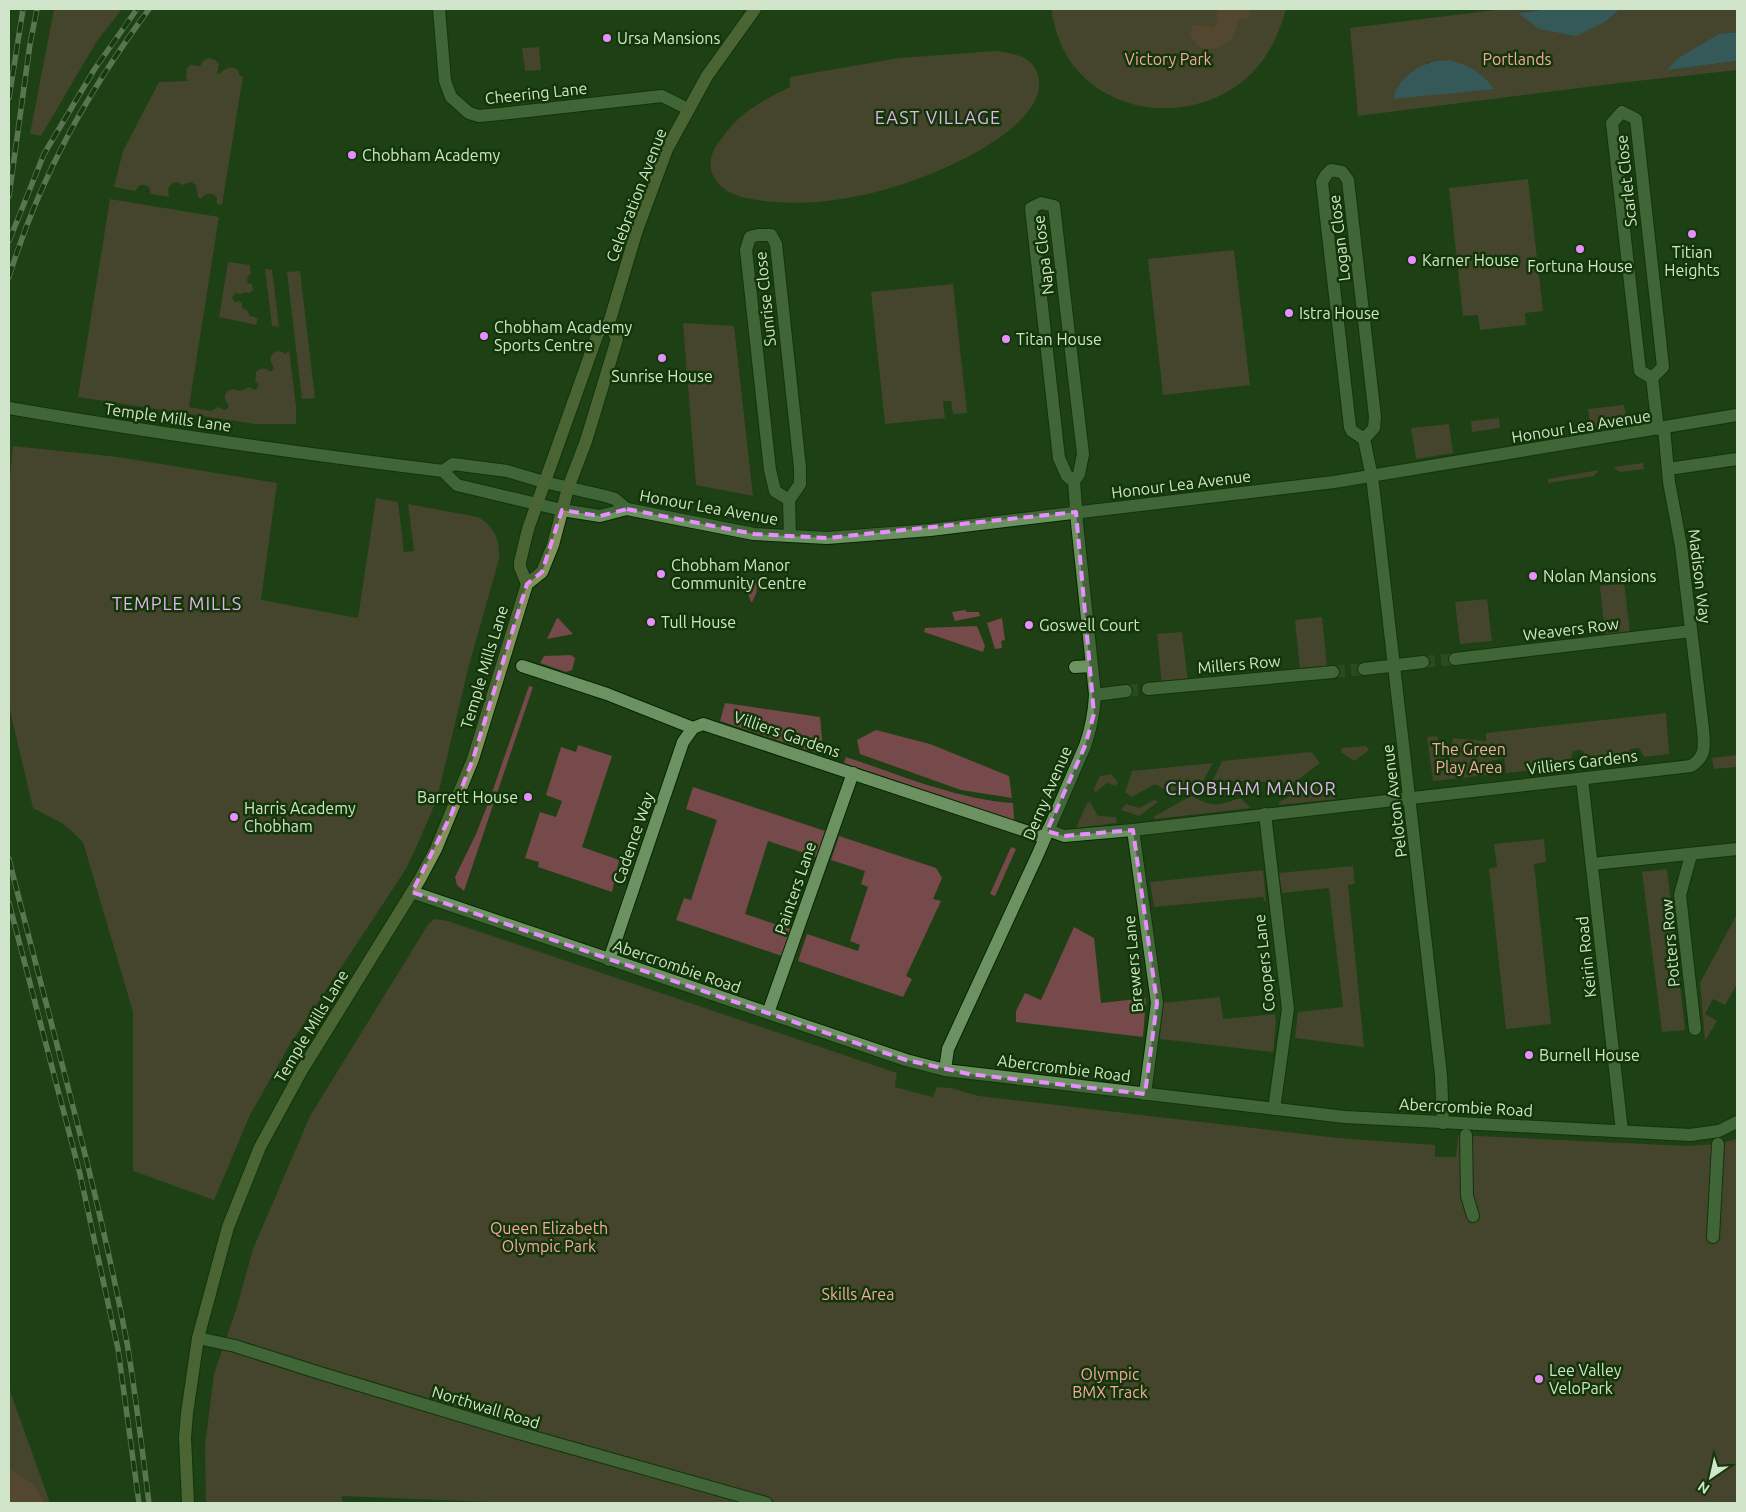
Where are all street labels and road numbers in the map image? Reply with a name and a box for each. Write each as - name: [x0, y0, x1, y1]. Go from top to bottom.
- street label: Cheering Lane: [484, 79, 588, 107]
- street label: Celebration Avenue: [602, 126, 670, 264]
- street label: Scarlet Close: [1612, 134, 1640, 228]
- street label: Logan Close: [1325, 194, 1353, 282]
- street label: Napa Close: [1029, 214, 1057, 296]
- street label: Sunrise Close: [751, 251, 779, 347]
- street label: Temple Mills Lane: [103, 399, 233, 435]
- street label: Honour Lea Avenue: [1510, 406, 1652, 446]
- street label: Honour Lea Avenue: [1110, 466, 1252, 502]
- street label: Honour Lea Avenue: [638, 486, 780, 528]
- street label: Madison Way: [1685, 528, 1715, 624]
- street label: Temple Mills Lane: [457, 603, 511, 731]
- street label: Weavers Row: [1522, 614, 1621, 644]
- street label: Millers Row: [1197, 651, 1282, 677]
- street label: Villiers Gardens: [731, 707, 843, 761]
- street label: Derny Avenue: [1019, 743, 1075, 843]
- street label: Peloton Avenue: [1378, 743, 1410, 859]
- street label: Villiers Gardens: [1526, 746, 1638, 778]
- street label: Cadence Way: [609, 790, 657, 886]
- street label: Painters Lane: [771, 839, 819, 937]
- street label: Potters Row: [1657, 898, 1683, 988]
- street label: Coopers Lane: [1250, 913, 1278, 1013]
- street label: Brewers Lane: [1120, 915, 1146, 1013]
- street label: Keirin Road: [1573, 915, 1599, 999]
- street label: Abercrombie Road: [611, 936, 743, 996]
- street label: Temple Mills Lane: [270, 967, 352, 1085]
- street label: Abercrombie Road: [996, 1051, 1132, 1085]
- street label: Abercrombie Road: [1399, 1095, 1533, 1119]
- street label: Northwall Road: [430, 1382, 542, 1432]

